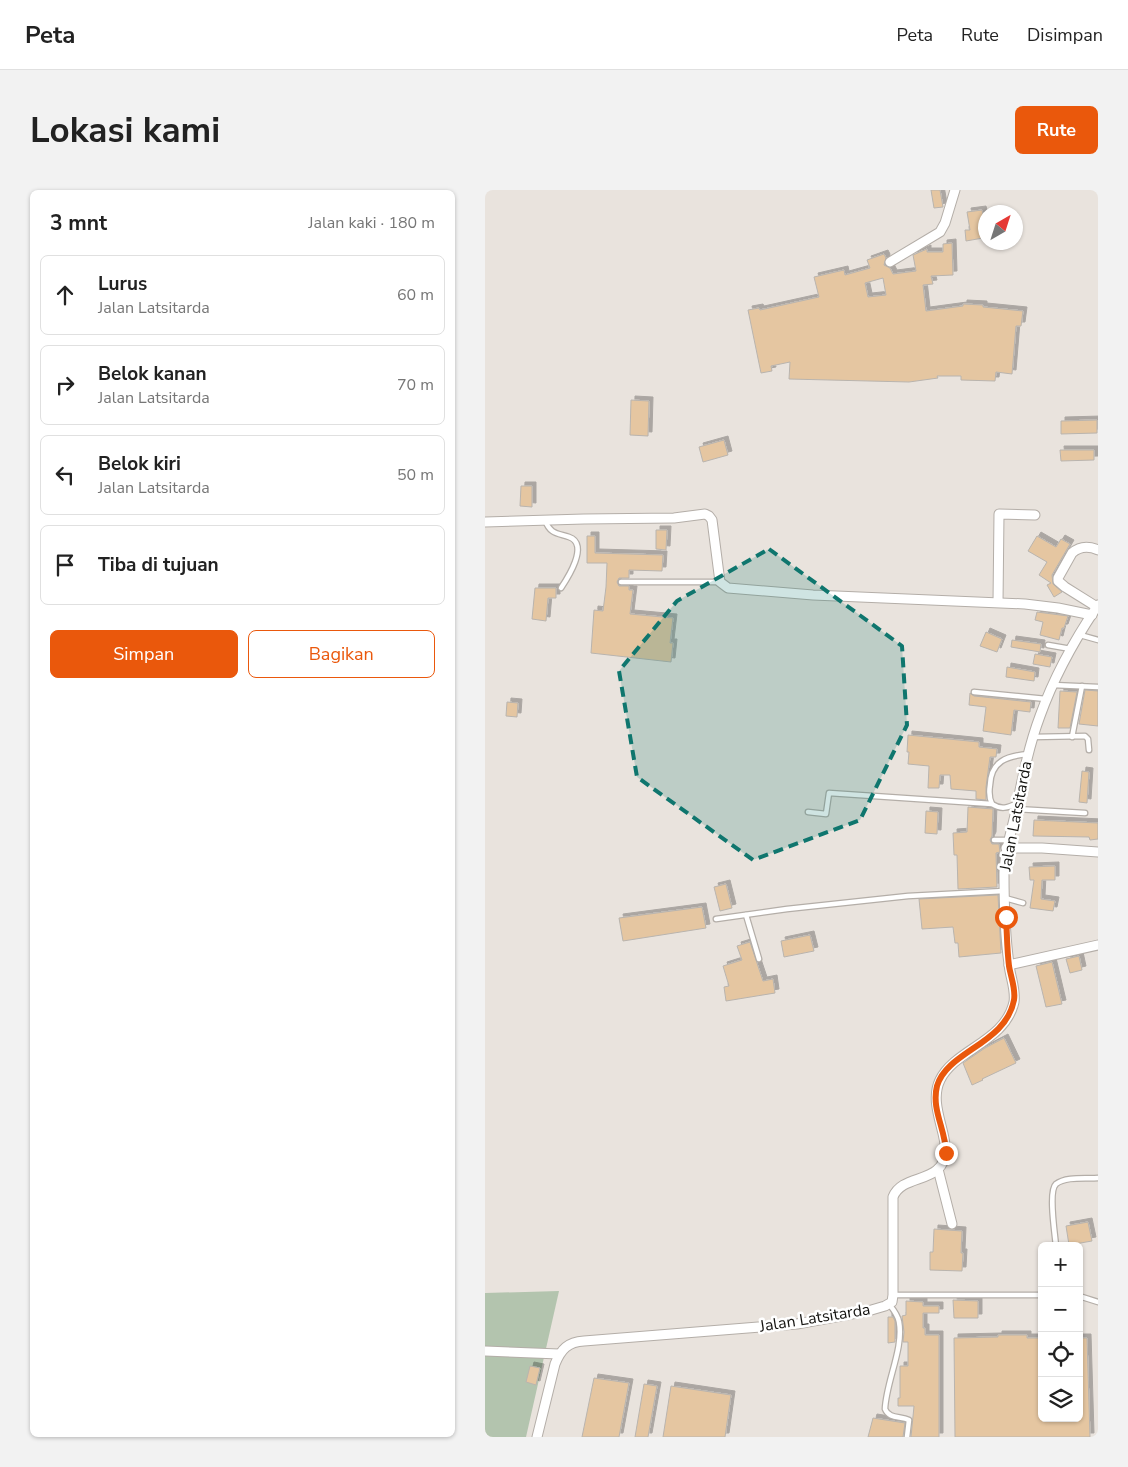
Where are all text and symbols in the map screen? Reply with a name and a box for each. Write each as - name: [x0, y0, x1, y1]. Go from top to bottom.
- text: Peta: [25, 19, 75, 51]
- text: Peta: [897, 23, 933, 47]
- text: Rute: [961, 23, 999, 47]
- text: Disimpan: [1027, 23, 1103, 47]
- button: Rute: [1015, 106, 1098, 154]
- text: Lokasi kami: [30, 107, 220, 154]
- north arrow: [978, 205, 1023, 250]
- text: 3 mnt: [50, 209, 107, 237]
- text: Jalan kaki · 180 m: [308, 212, 435, 234]
- text: Lurus: [98, 271, 147, 297]
- icon: ahead: [51, 281, 79, 309]
- text: 60 m: [397, 284, 434, 306]
- text: Jalan Latsitarda: [98, 297, 210, 319]
- text: Belok kanan: [98, 361, 207, 387]
- icon: right: [51, 371, 79, 399]
- text: 70 m: [397, 374, 434, 396]
- text: Jalan Latsitarda: [98, 387, 210, 409]
- text: Belok kiri: [98, 451, 181, 477]
- icon: left: [51, 461, 79, 489]
- text: 50 m: [397, 464, 434, 486]
- text: Jalan Latsitarda: [98, 477, 210, 499]
- icon: arrive: [51, 551, 79, 579]
- text: Tiba di tujuan: [98, 552, 219, 578]
- button: Simpan: [50, 630, 238, 678]
- button: Bagikan: [248, 630, 435, 678]
- street label: Jalan Latsitarda: [994, 759, 1037, 874]
- route start: [995, 906, 1018, 929]
- route end: [935, 1142, 958, 1165]
- map controls: [1038, 1242, 1083, 1422]
- button: +: [1038, 1242, 1083, 1287]
- button: −: [1038, 1287, 1083, 1332]
- street label: Jalan Latsitarda: [757, 1298, 872, 1338]
- button: locate: [1038, 1332, 1083, 1377]
- button: layers: [1038, 1377, 1083, 1422]

